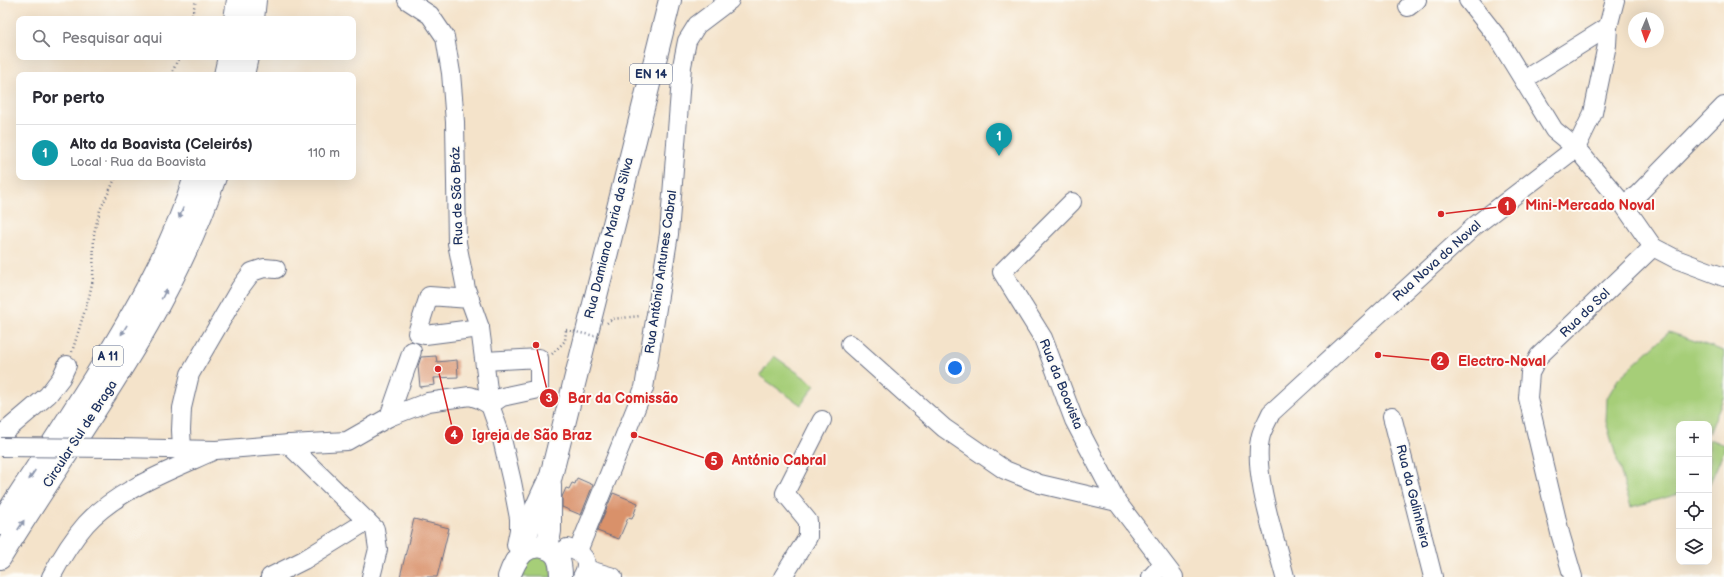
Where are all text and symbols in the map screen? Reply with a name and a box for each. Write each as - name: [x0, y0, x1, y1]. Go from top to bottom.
- north arrow: [1628, 12, 1664, 48]
- search box: [16, 16, 356, 60]
- icon: search: [30, 27, 52, 49]
- text: Pesquisar aqui: [62, 29, 162, 48]
- road number: EN 14: [630, 64, 672, 84]
- text: Por perto: [32, 88, 105, 108]
- pin: 1: [986, 123, 1012, 156]
- text: Alto da Boavista (Celeirós): [70, 135, 253, 154]
- text: 1: [42, 145, 48, 161]
- text: 110 m: [308, 145, 340, 161]
- street label: Rua de São Bráz: [447, 146, 467, 246]
- text: Local · Rua da Boavista: [70, 154, 206, 170]
- street label: Rua Damiana Maria da Silva: [581, 156, 637, 320]
- street label: Rua António Antunes Cabral: [642, 189, 680, 355]
- callout: Mini-Mercado Noval: [1497, 193, 1663, 219]
- text: Mini-Mercado Noval: [1525, 197, 1655, 214]
- text: 1: [1504, 199, 1510, 214]
- one-way arrow: [178, 208, 184, 220]
- street label: Rua Nova do Noval: [1390, 217, 1484, 305]
- street label: Rua do Sol: [1557, 285, 1613, 341]
- one-way arrow: [161, 289, 167, 300]
- one-way arrow: [120, 324, 127, 336]
- street label: Rua da Boavista: [1036, 336, 1086, 432]
- road number: A 11: [93, 346, 123, 366]
- callout: Electro-Noval: [1430, 348, 1555, 374]
- text: Electro-Noval: [1458, 353, 1546, 370]
- text: 2: [1436, 354, 1444, 369]
- your location: [945, 358, 965, 378]
- street label: Circular Sul de Braga: [39, 377, 121, 491]
- callout: Bar da Comissão: [539, 385, 686, 411]
- text: Bar da Comissão: [568, 390, 678, 407]
- text: 3: [545, 391, 553, 406]
- map controls: [1676, 421, 1712, 565]
- button: +: [1676, 421, 1712, 457]
- callout: Igreja de São Braz: [444, 422, 600, 448]
- text: Igreja de São Braz: [472, 427, 592, 444]
- text: 4: [450, 428, 458, 443]
- street label: Rua da Galinheira: [1392, 443, 1434, 549]
- callout: António Cabral: [704, 448, 835, 474]
- text: António Cabral: [731, 452, 826, 469]
- text: 5: [711, 454, 718, 469]
- button: −: [1676, 457, 1712, 493]
- one-way arrow: [28, 470, 36, 480]
- button: locate: [1676, 493, 1712, 529]
- one-way arrow: [17, 519, 24, 531]
- button: layers: [1676, 529, 1712, 565]

